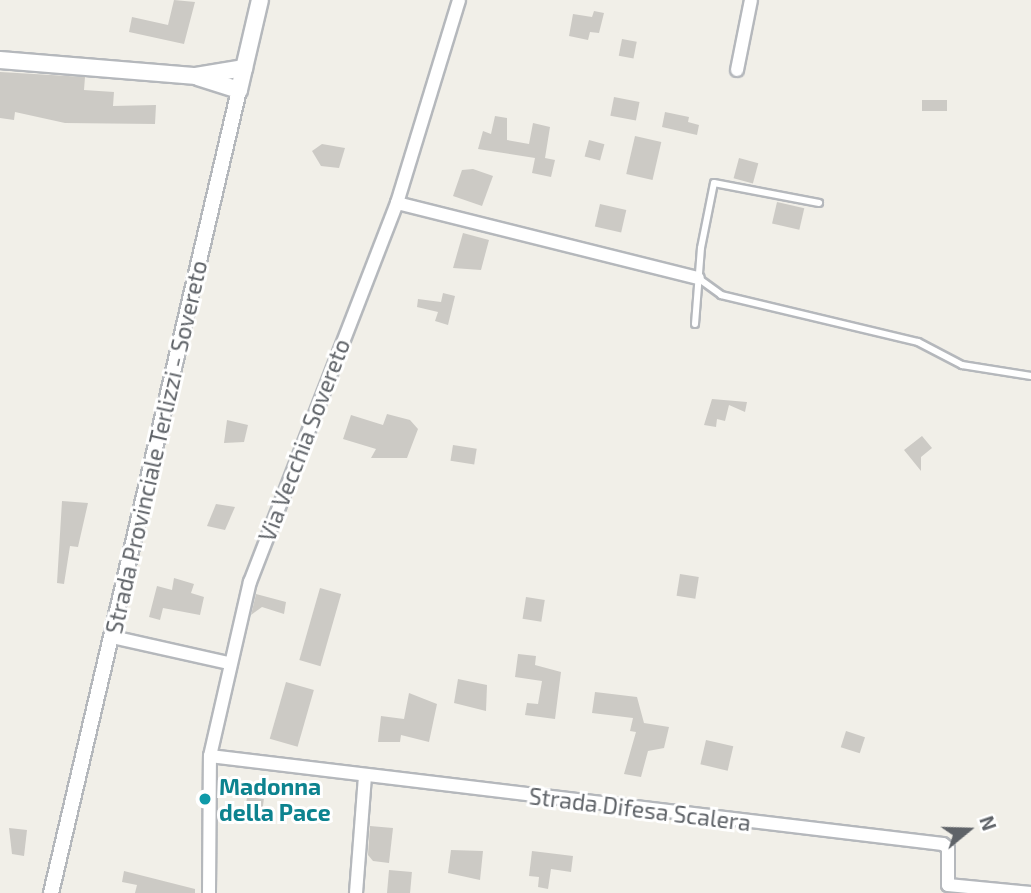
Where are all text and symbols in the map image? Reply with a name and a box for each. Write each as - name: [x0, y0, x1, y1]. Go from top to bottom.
- street label: Strada Provinciale Terlizzi - Sovereto: [99, 257, 213, 637]
- street label: Via Vecchia Sovereto: [253, 334, 355, 546]
- place label: Madonna della Pace: [219, 772, 331, 826]
- street label: Strada Difesa Scalera: [527, 782, 753, 836]
- marker: Madonna della Pace: [197, 791, 213, 807]
- north arrow: [933, 795, 1003, 865]
- text: N: [975, 813, 1001, 833]

